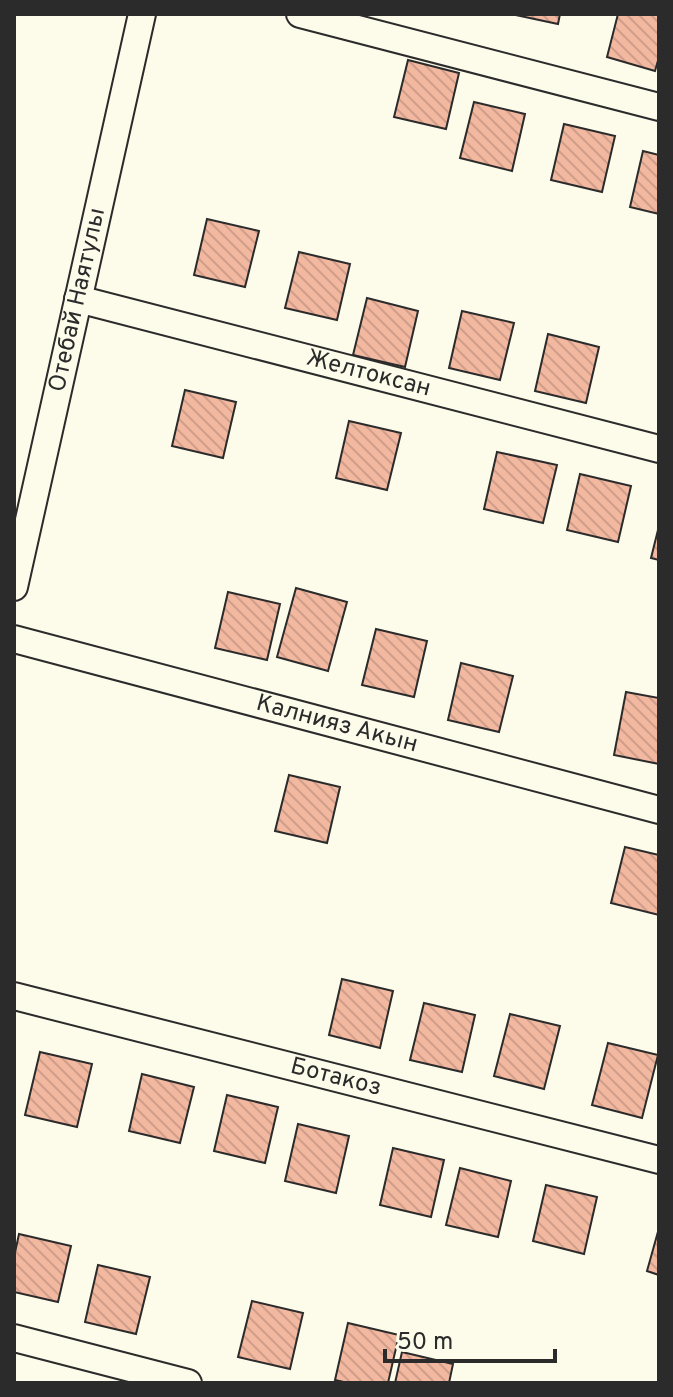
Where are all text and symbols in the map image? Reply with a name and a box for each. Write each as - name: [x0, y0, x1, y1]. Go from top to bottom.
- street label: Отебай Наятулы: [43, 205, 113, 395]
- street label: Желтоксан: [303, 344, 434, 404]
- street label: Калнияз Акын: [253, 689, 421, 760]
- street label: Ботакоз: [287, 1052, 385, 1104]
- scale bar: [385, 1313, 555, 1363]
- text: 50 m: [397, 1328, 453, 1358]

